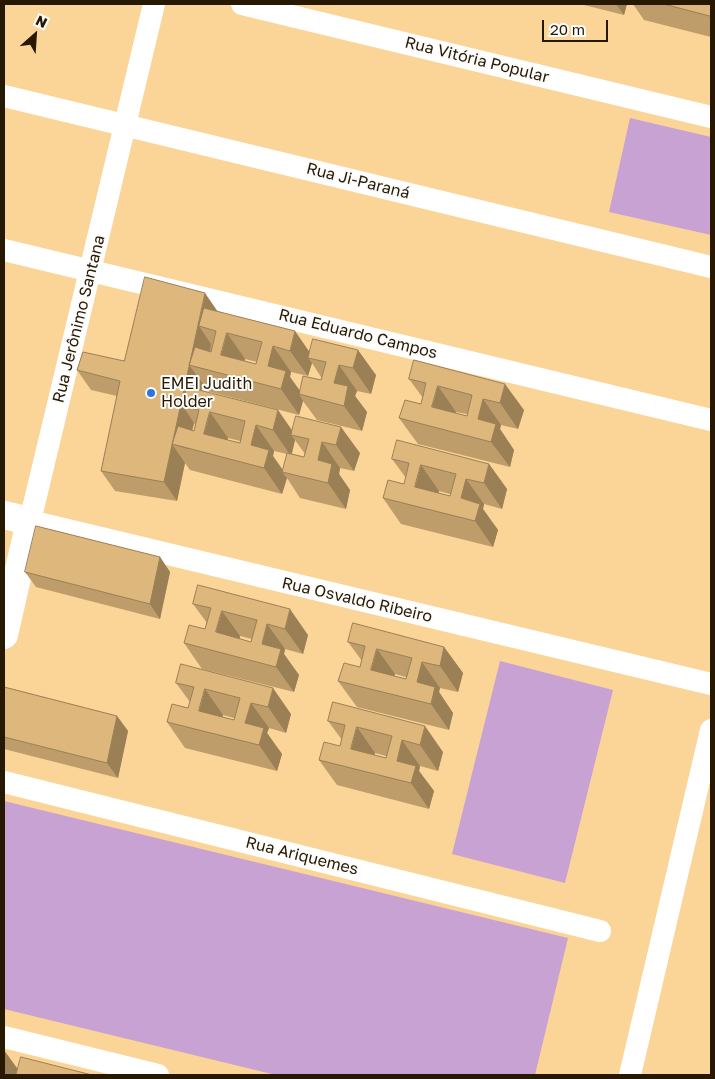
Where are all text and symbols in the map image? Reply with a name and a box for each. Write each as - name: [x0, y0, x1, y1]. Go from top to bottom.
- north arrow: [10, 10, 60, 60]
- scale bar: [545, 10, 611, 42]
- text: N: [33, 11, 50, 31]
- text: 20 m: [550, 20, 585, 38]
- street label: Rua Vitória Popular: [403, 33, 551, 87]
- street label: Rua Ji-Paraná: [304, 159, 412, 203]
- street label: Rua Jerônimo Santana: [49, 233, 109, 405]
- street label: Rua Eduardo Campos: [277, 305, 439, 363]
- place label: EMEI Judith Holder: [161, 374, 252, 412]
- marker: EMEI Judith Holder: [145, 387, 157, 399]
- street label: Rua Osvaldo Ribeiro: [280, 573, 434, 627]
- street label: Rua Ariquemes: [244, 833, 360, 879]

